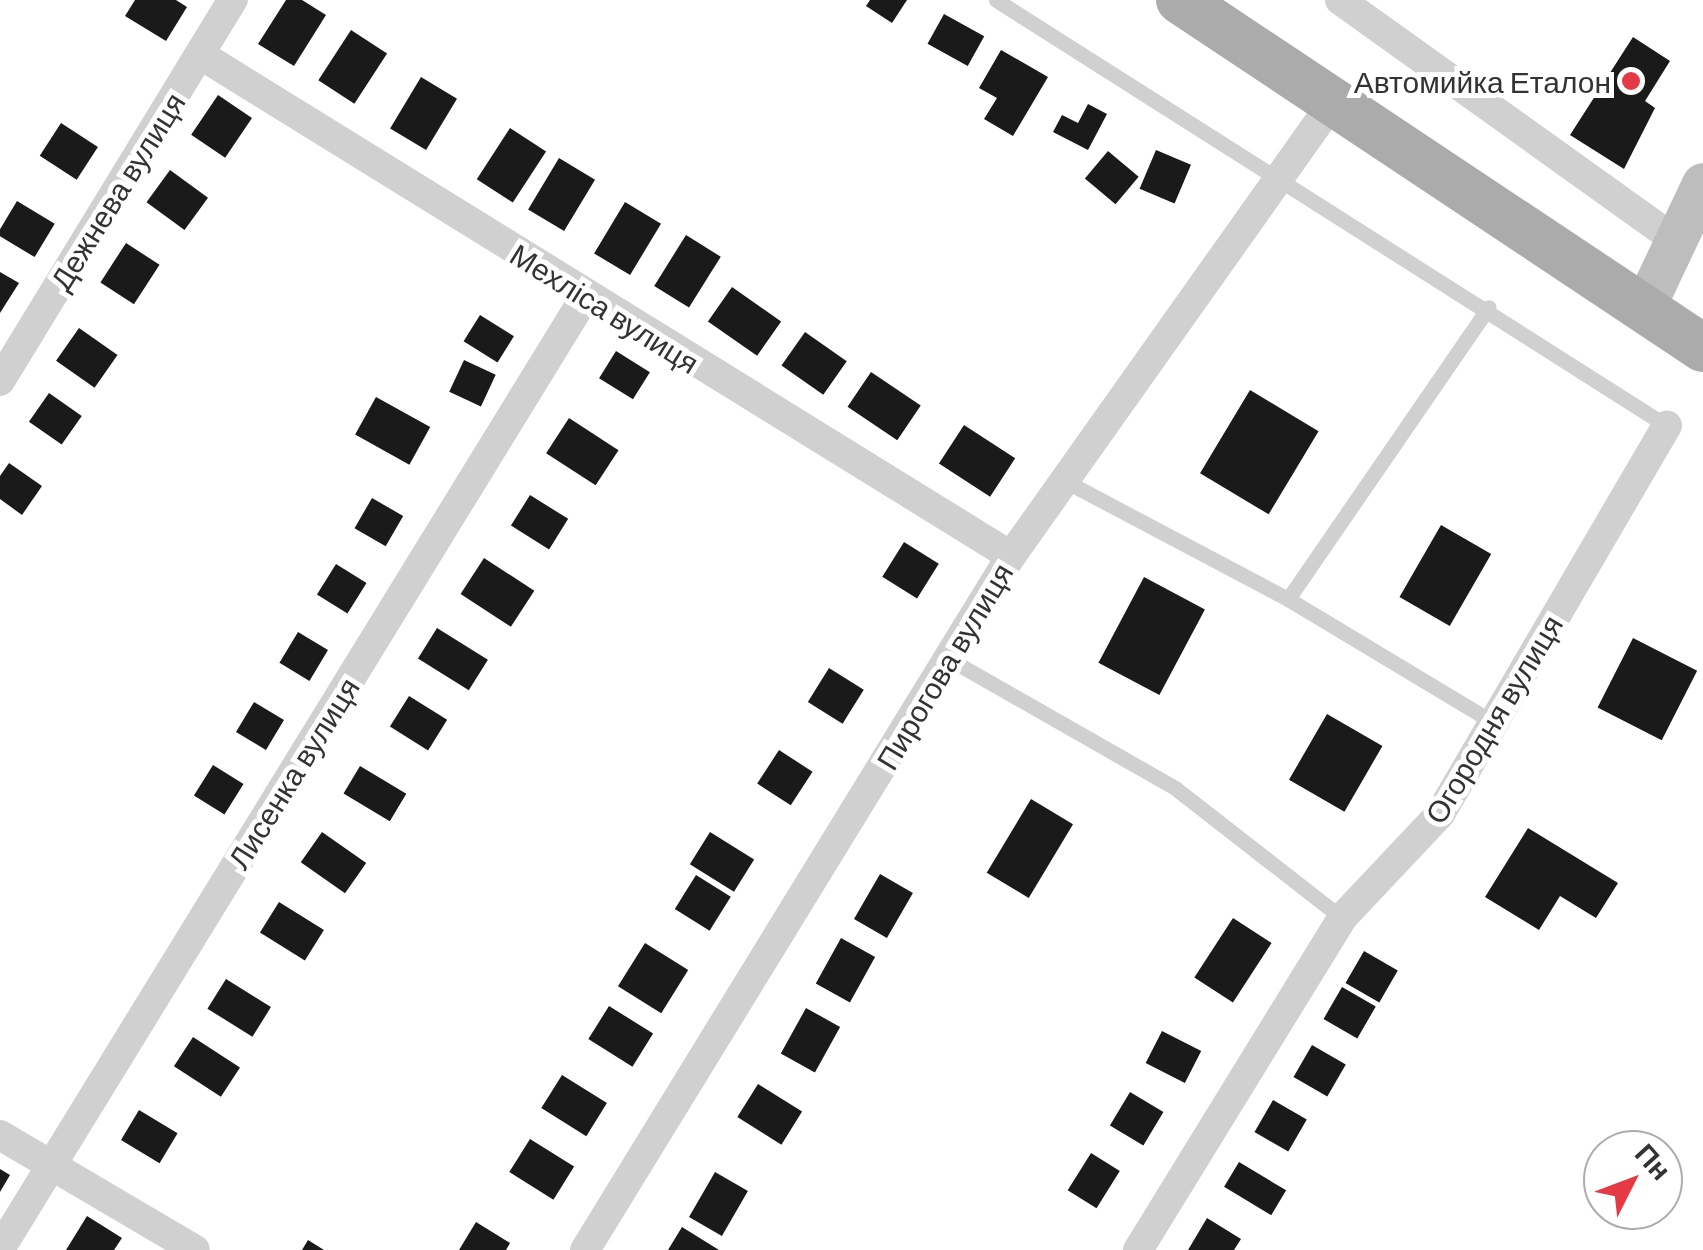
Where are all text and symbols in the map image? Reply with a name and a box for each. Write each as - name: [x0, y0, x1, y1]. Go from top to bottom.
- place label: Автомийка Еталон: [1354, 63, 1611, 99]
- marker: Автомийка Еталон: [1620, 70, 1642, 92]
- street label: Дежнева вулиця: [42, 86, 192, 296]
- street label: Мехліса вулиця: [504, 236, 706, 380]
- street label: Пирогова вулиця: [868, 556, 1020, 776]
- street label: Огородня вулиця: [1417, 608, 1569, 830]
- street label: Лисенка вулиця: [220, 671, 366, 875]
- north arrow: [1583, 1130, 1683, 1230]
- text: Пн: [1629, 1136, 1679, 1186]

